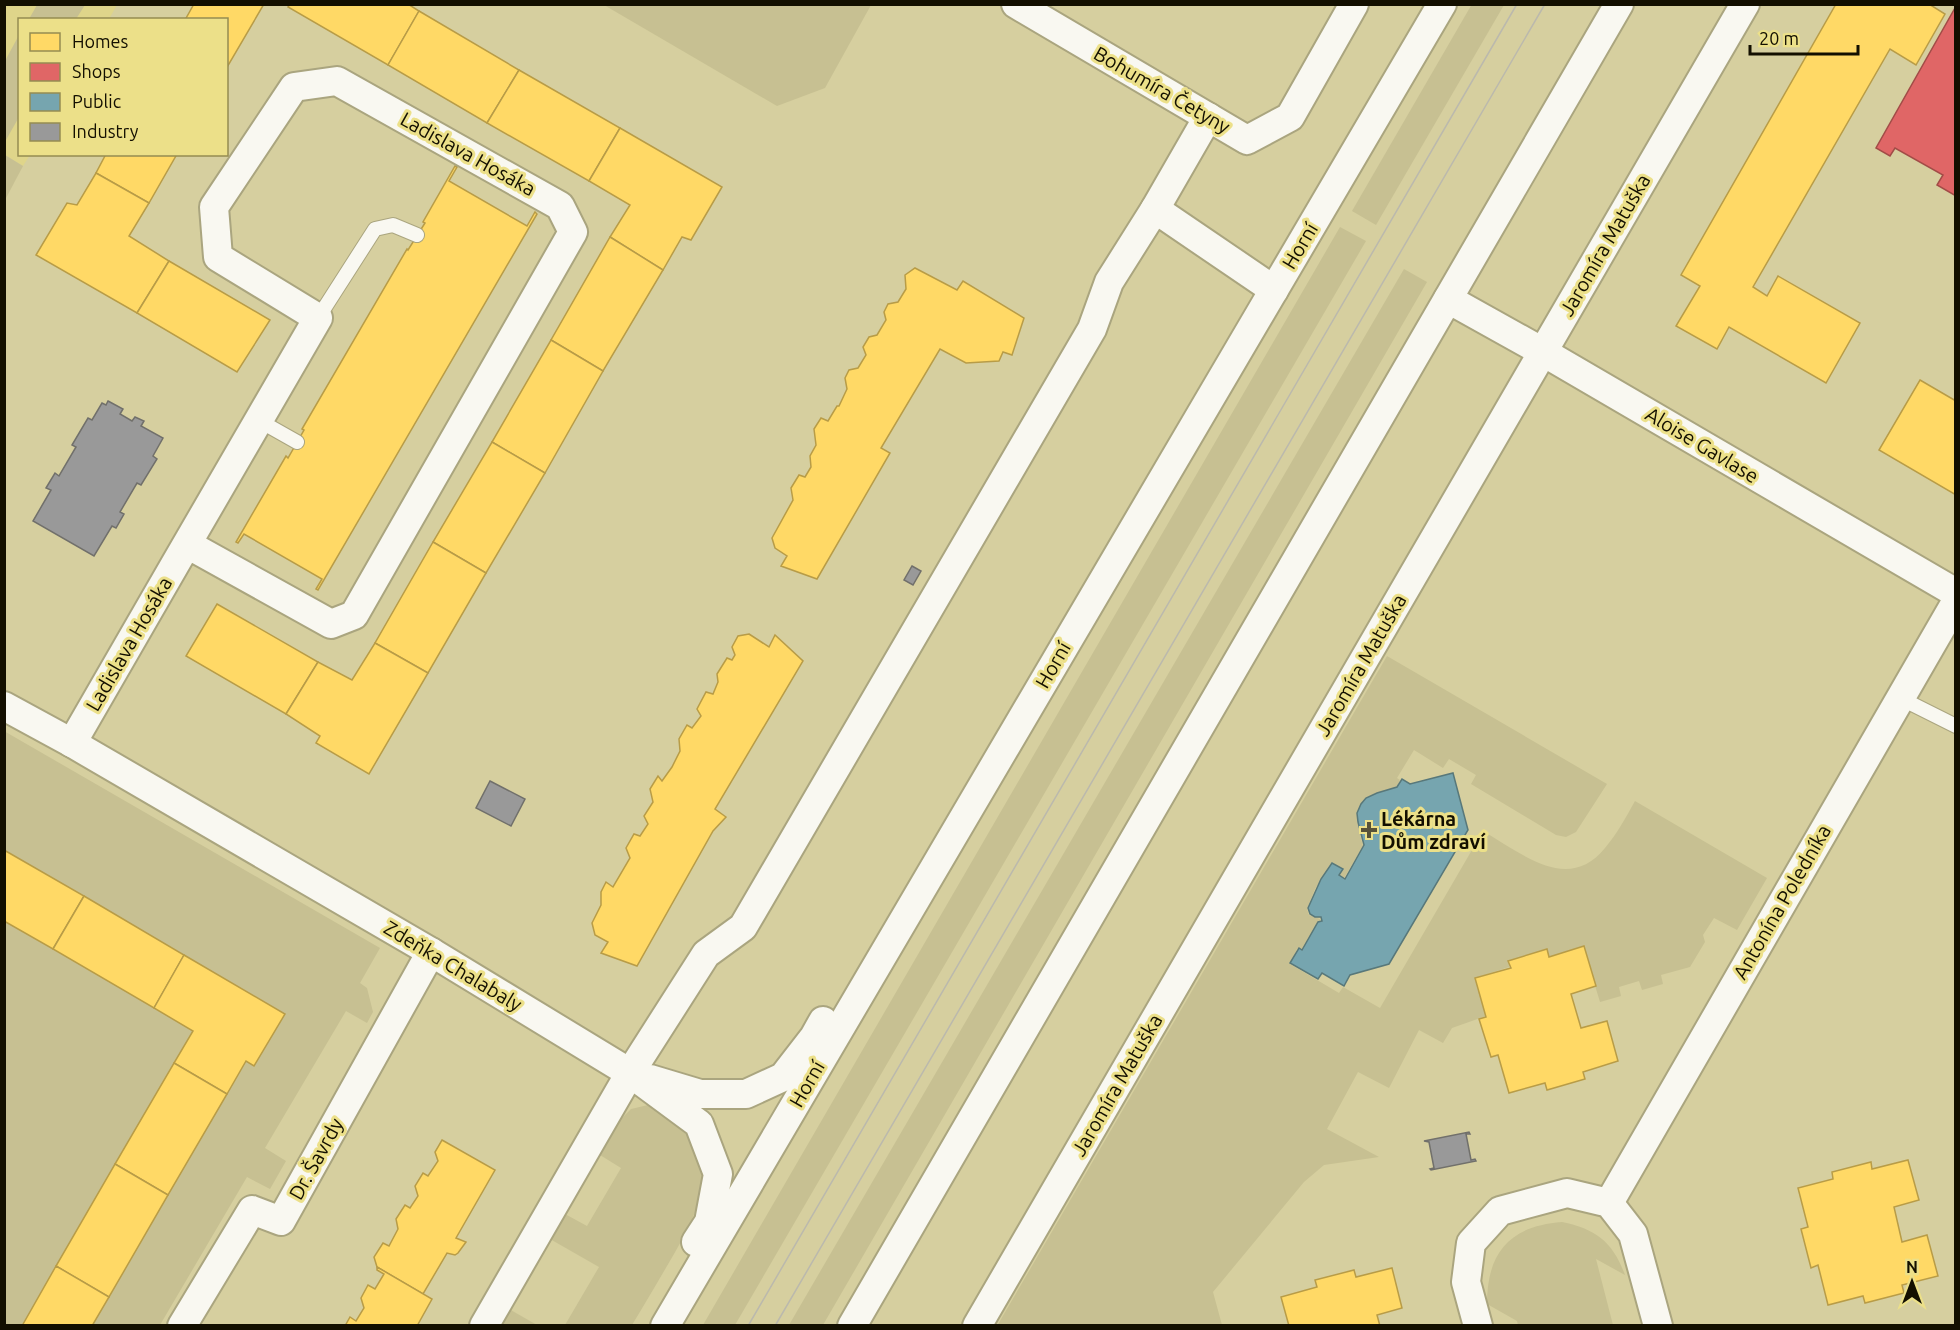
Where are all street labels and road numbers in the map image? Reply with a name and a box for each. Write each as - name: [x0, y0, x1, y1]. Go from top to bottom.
- street label: Bohumíra Četyny: [1090, 41, 1235, 138]
- street label: Ladislava Hosáka: [397, 107, 540, 200]
- street label: Jaromíra Matuška: [1555, 170, 1655, 320]
- street label: Horní: [1277, 218, 1323, 273]
- street label: Aloise Gavlase: [1642, 402, 1763, 487]
- street label: Ladislava Hosáka: [81, 573, 176, 715]
- street label: Jaromíra Matuška: [1311, 590, 1411, 740]
- street label: Horní: [1030, 637, 1075, 692]
- street label: Antonína Poledníka: [1728, 820, 1835, 983]
- street label: Zdeňka Chalabaly: [380, 915, 527, 1016]
- street label: Jaromíra Matuška: [1067, 1010, 1167, 1160]
- street label: Horní: [784, 1056, 829, 1111]
- street label: Dr. Šavrdy: [284, 1114, 348, 1204]

